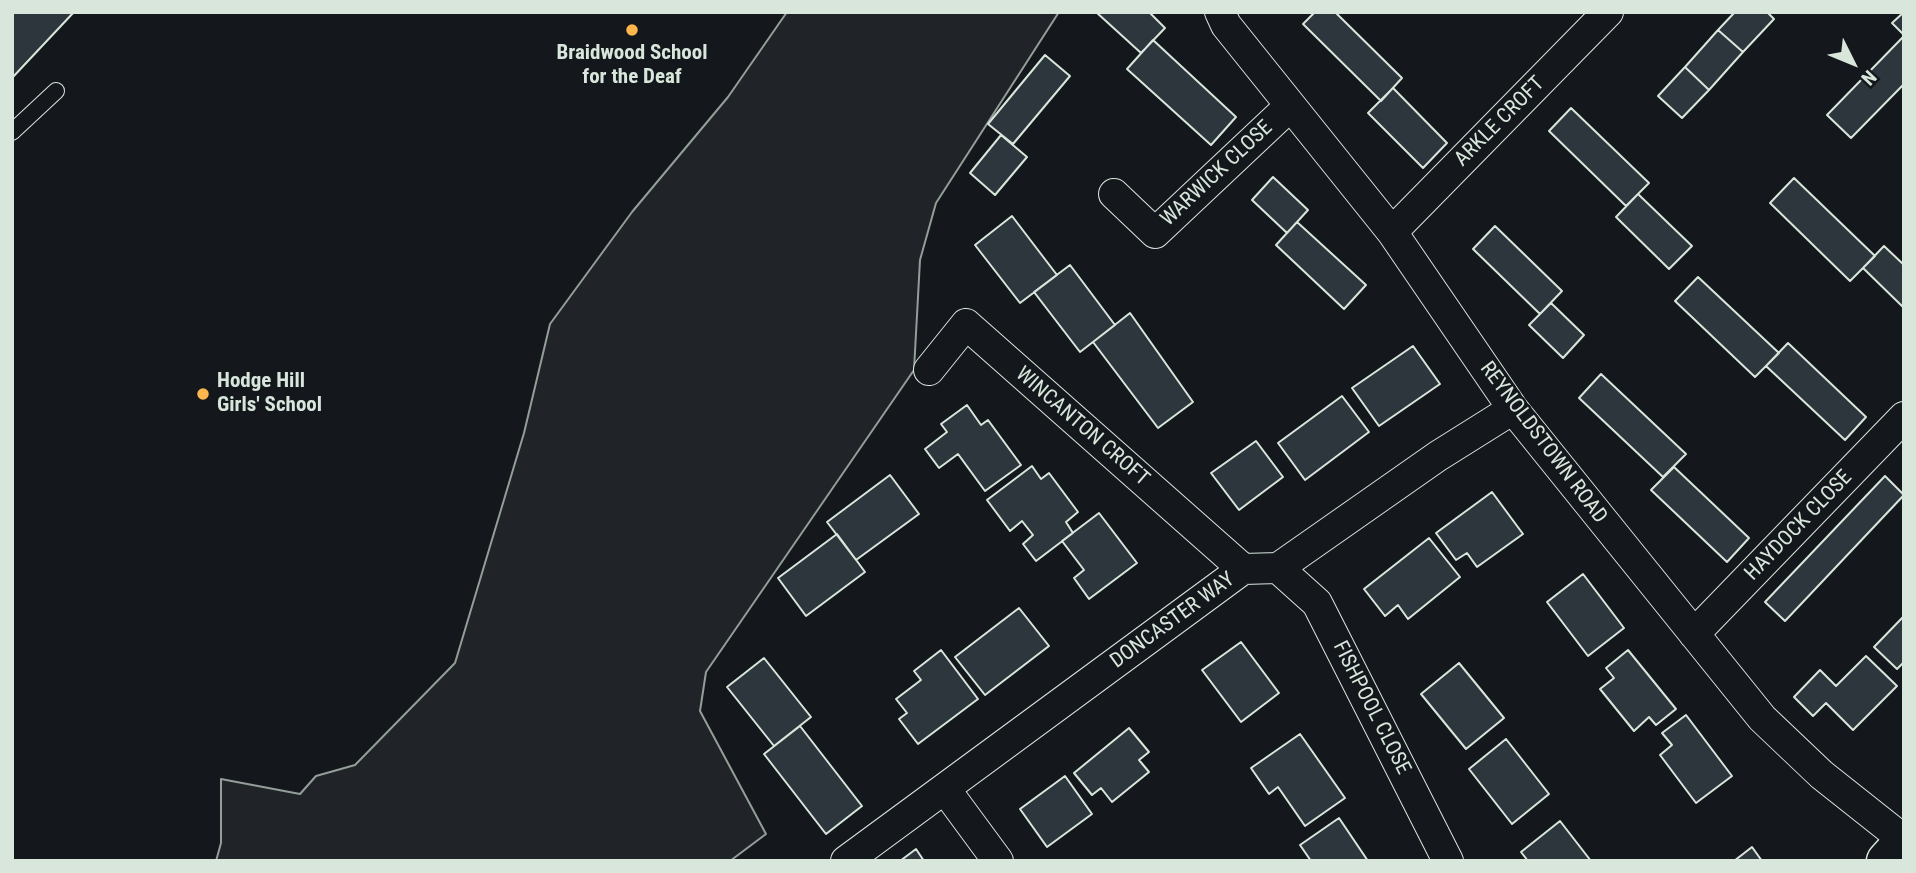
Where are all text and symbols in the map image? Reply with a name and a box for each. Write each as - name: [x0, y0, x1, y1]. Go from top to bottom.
- marker: Braidwood School for the Deaf: [624, 22, 640, 38]
- north arrow: [1818, 28, 1888, 98]
- place label: Braidwood School for the Deaf: [557, 41, 707, 91]
- text: N: [1856, 66, 1881, 90]
- street label: ARKLE CROFT: [1450, 72, 1550, 172]
- street label: WARWICK CLOSE: [1156, 116, 1278, 232]
- street label: REYNOLDSTOWN ROAD: [1474, 357, 1612, 529]
- street label: WINCANTON CROFT: [1010, 362, 1154, 492]
- place label: Hodge Hill Girls' School: [217, 369, 322, 419]
- marker: Hodge Hill Girls' School: [195, 386, 211, 402]
- street label: HAYDOCK CLOSE: [1740, 466, 1858, 586]
- street label: DONCASTER WAY: [1106, 567, 1240, 675]
- street label: FISHPOOL CLOSE: [1327, 637, 1415, 779]

